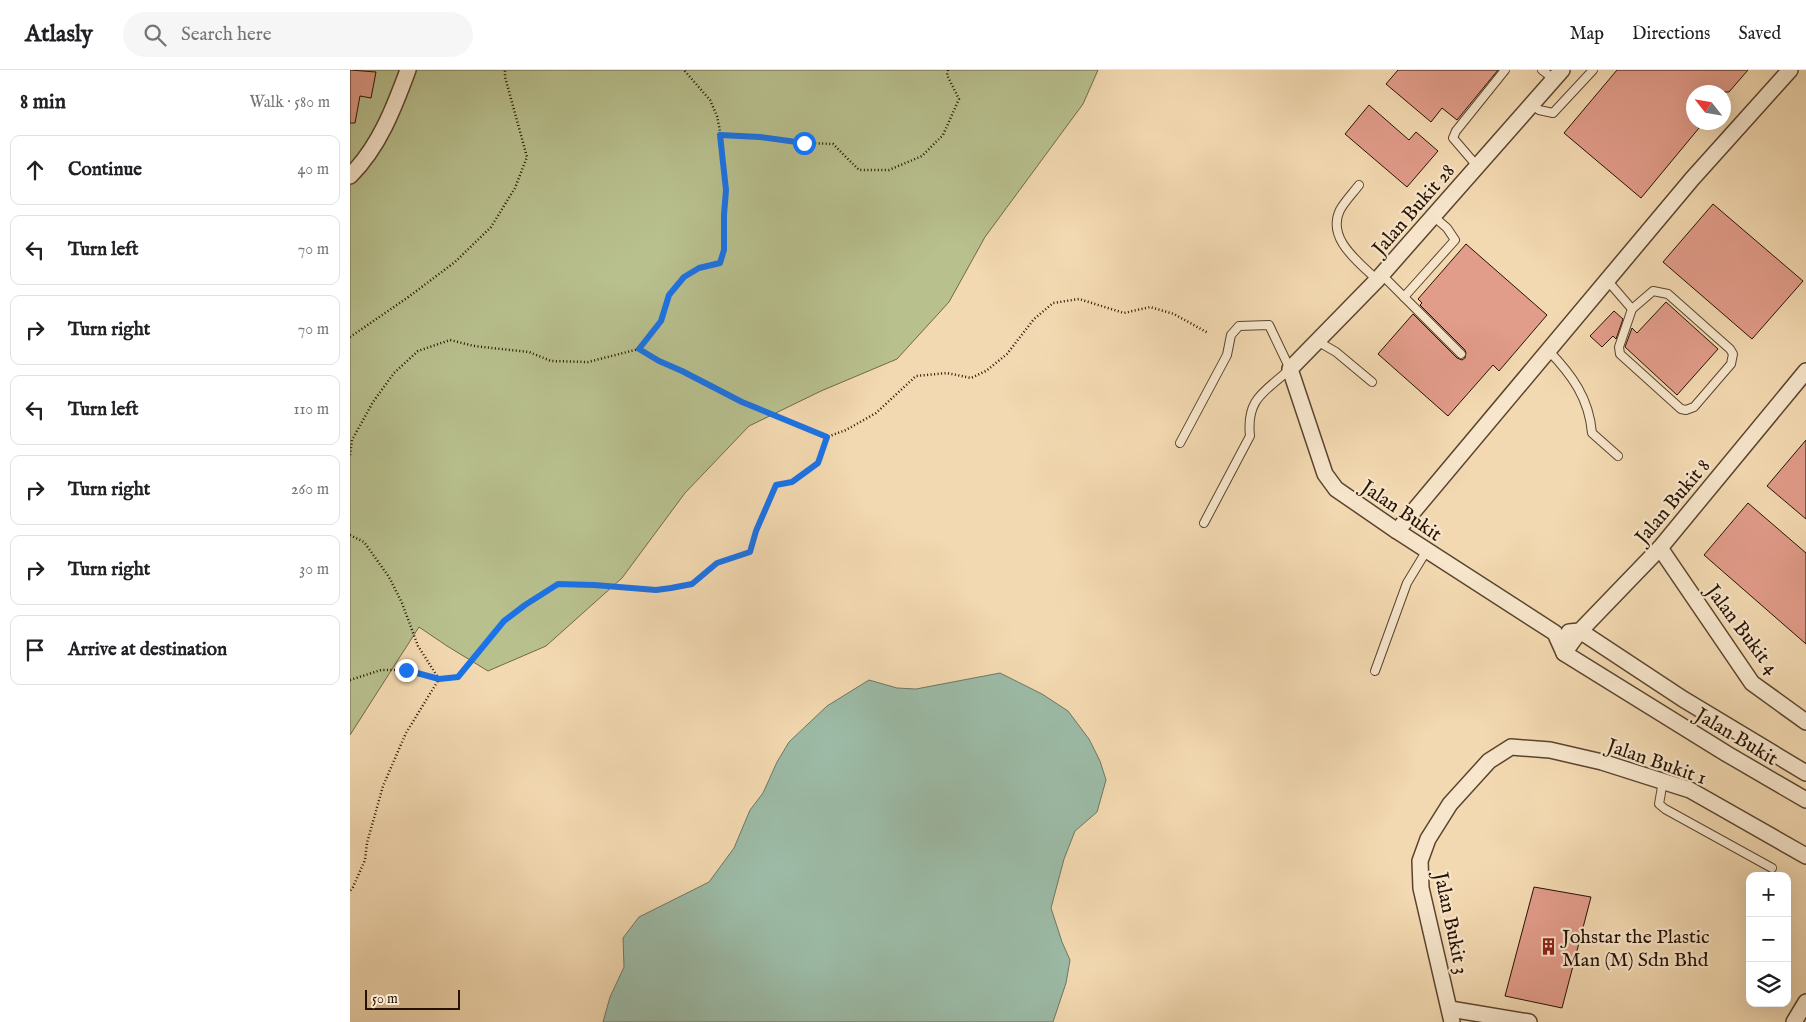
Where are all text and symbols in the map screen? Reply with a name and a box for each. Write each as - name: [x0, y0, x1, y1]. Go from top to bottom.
- search box: [123, 12, 473, 57]
- text: Atlasly: [25, 19, 93, 50]
- icon: search: [141, 21, 169, 49]
- text: Search here: [181, 23, 271, 47]
- text: Map: [1570, 23, 1604, 46]
- text: Directions: [1632, 23, 1710, 46]
- text: Saved: [1738, 23, 1781, 46]
- north arrow: [1686, 85, 1731, 130]
- text: 8 min: [20, 89, 66, 116]
- text: Walk · 580 m: [250, 93, 330, 113]
- route start: [793, 132, 816, 155]
- icon: ahead: [21, 156, 49, 184]
- text: Continue: [68, 158, 142, 182]
- street label: Jalan Bukit 28: [1366, 159, 1461, 263]
- text: 40 m: [297, 160, 329, 180]
- icon: left: [21, 236, 49, 264]
- text: Turn left: [68, 238, 139, 262]
- text: 70 m: [298, 240, 329, 260]
- icon: right: [21, 316, 49, 344]
- text: Turn right: [68, 318, 150, 342]
- text: 70 m: [298, 320, 329, 340]
- icon: left: [21, 396, 49, 424]
- text: Turn left: [68, 398, 139, 422]
- text: 110 m: [293, 400, 329, 420]
- street label: Jalan Bukit 8: [1629, 454, 1716, 551]
- street label: Jalan Bukit: [1354, 474, 1446, 547]
- icon: right: [21, 476, 49, 504]
- text: Turn right: [68, 478, 150, 502]
- text: 260 m: [291, 480, 329, 500]
- icon: right: [21, 556, 49, 584]
- text: Turn right: [68, 558, 150, 582]
- text: 30 m: [299, 560, 329, 580]
- street label: Jalan Bukit 4: [1699, 578, 1784, 680]
- icon: arrive: [21, 636, 49, 664]
- text: Arrive at destination: [68, 638, 227, 662]
- route end: [395, 659, 418, 682]
- street label: Jalan Bukit: [1689, 702, 1782, 772]
- street label: Jalan Bukit 1: [1602, 733, 1710, 791]
- street label: Jalan Bukit 3: [1427, 868, 1474, 977]
- map controls: [1746, 872, 1791, 1007]
- button: +: [1746, 872, 1791, 917]
- button: −: [1746, 917, 1791, 962]
- place label: Johstar the Plastic Man (M) Sdn Bhd: [1560, 925, 1710, 973]
- building icon: Johstar the Plastic Man (M) Sdn Bhd: [1538, 937, 1558, 957]
- button: layers: [1746, 962, 1791, 1007]
- scale bar: [365, 987, 460, 1010]
- text: 50 m: [372, 990, 398, 1008]

